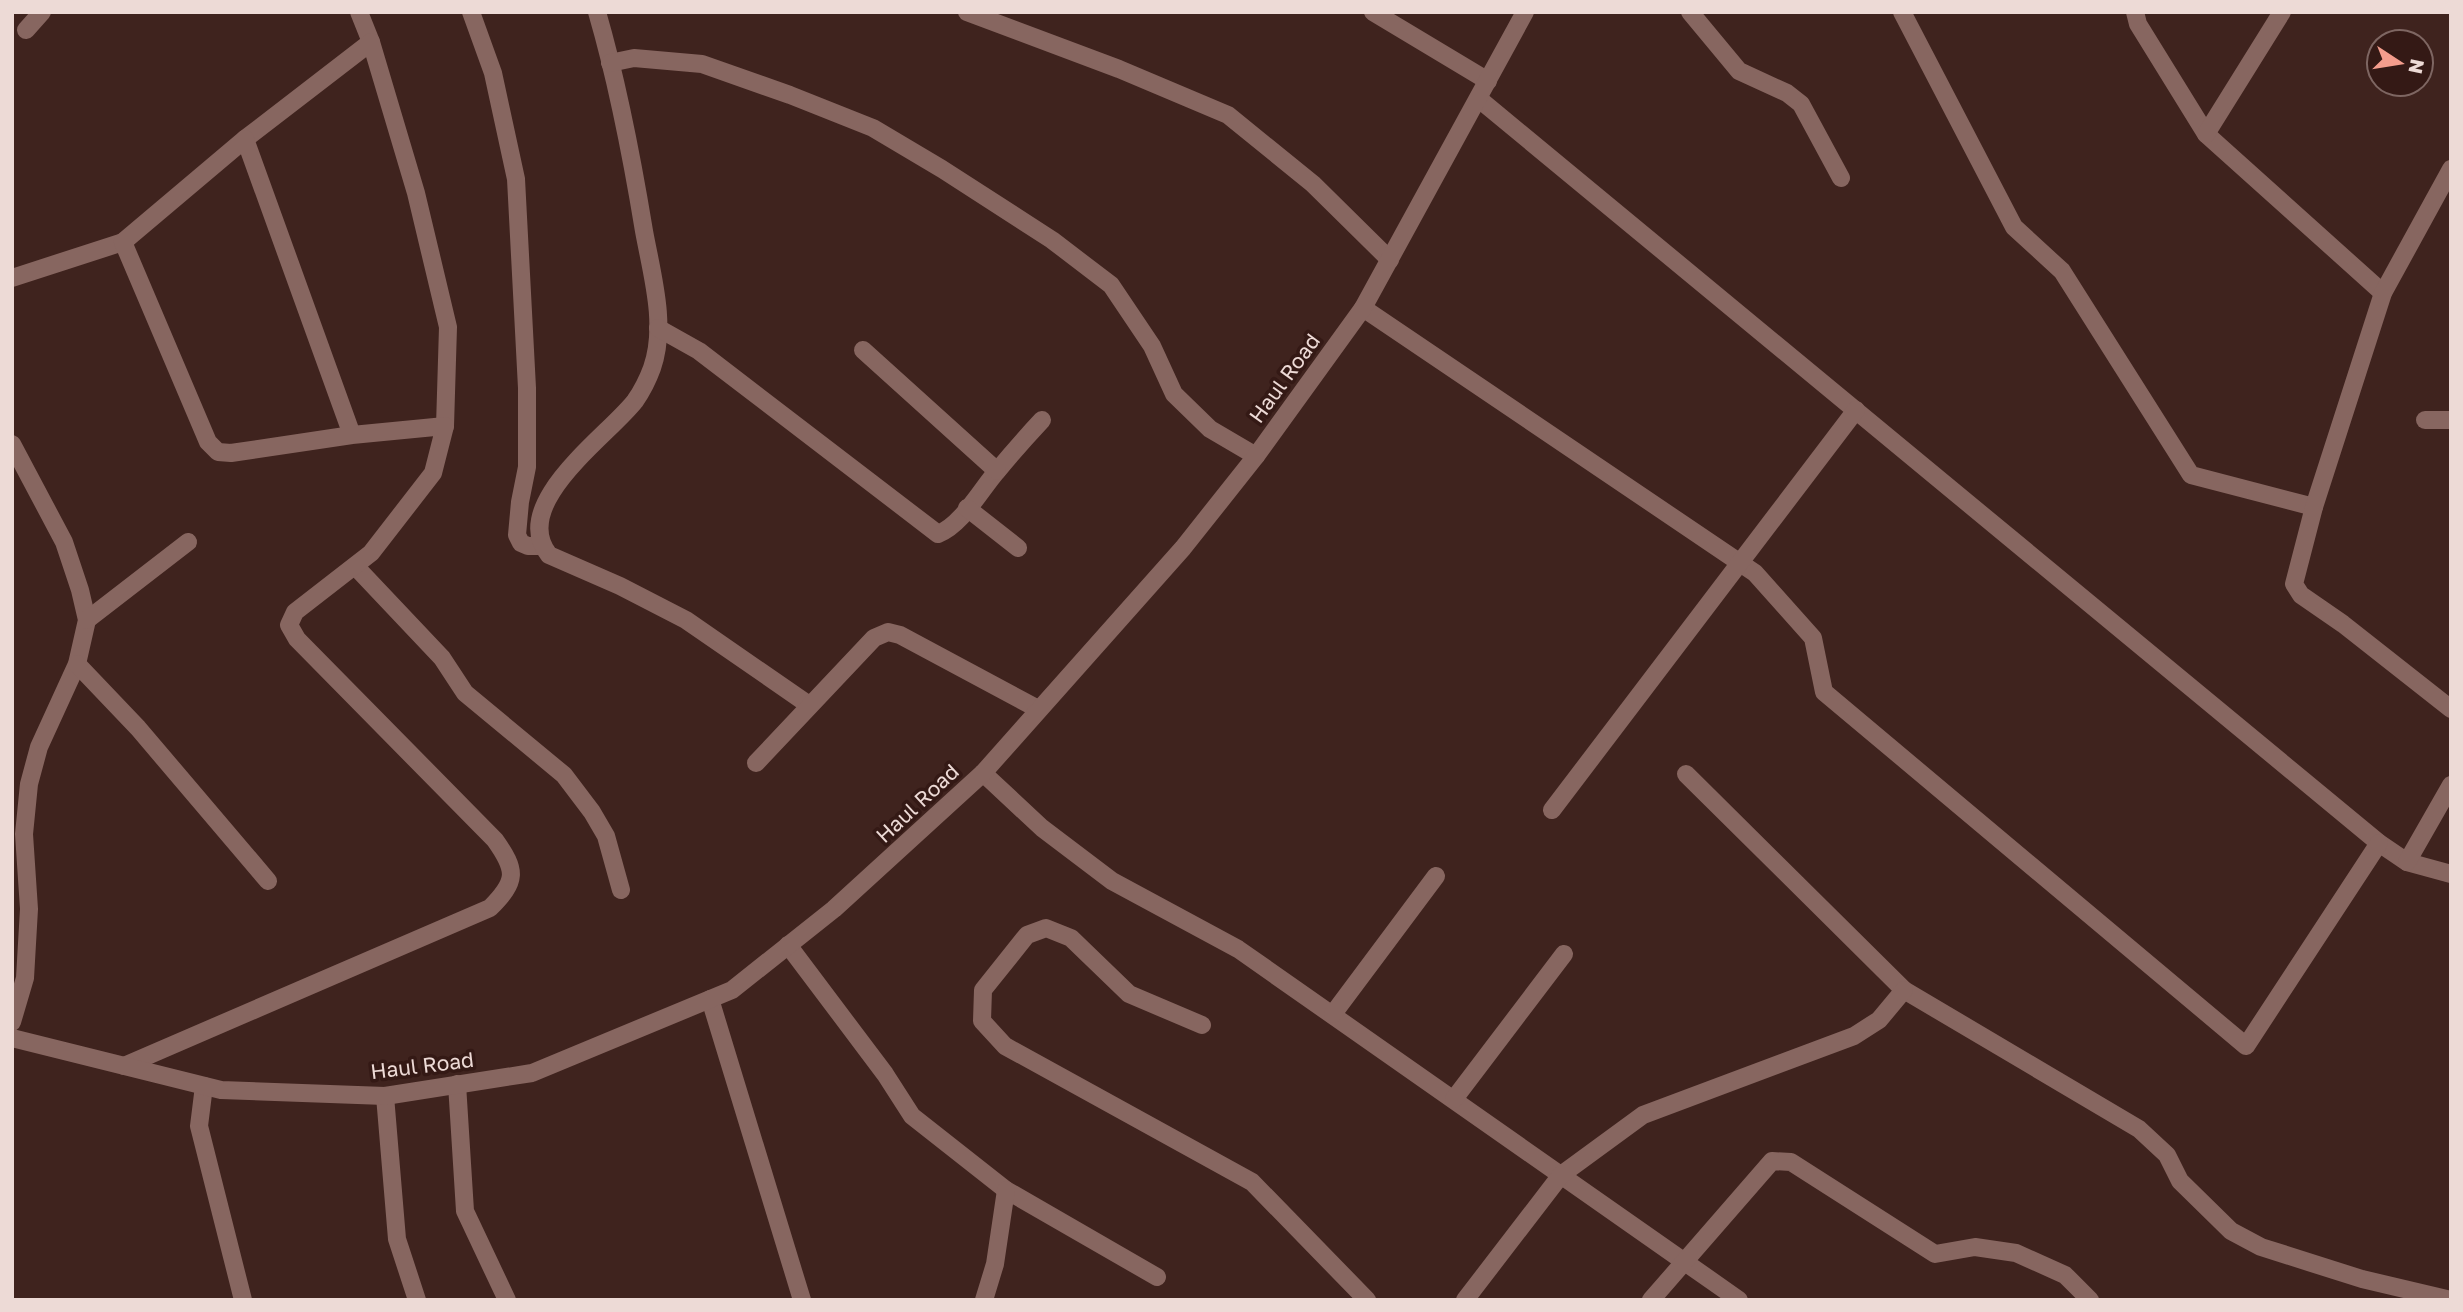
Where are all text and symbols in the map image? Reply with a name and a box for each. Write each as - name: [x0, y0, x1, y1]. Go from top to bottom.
- north arrow: [2365, 28, 2435, 98]
- text: N: [2404, 57, 2430, 76]
- street label: Haul Road: [1243, 328, 1325, 428]
- street label: Haul Road: [870, 758, 964, 848]
- street label: Haul Road: [369, 1046, 475, 1084]

